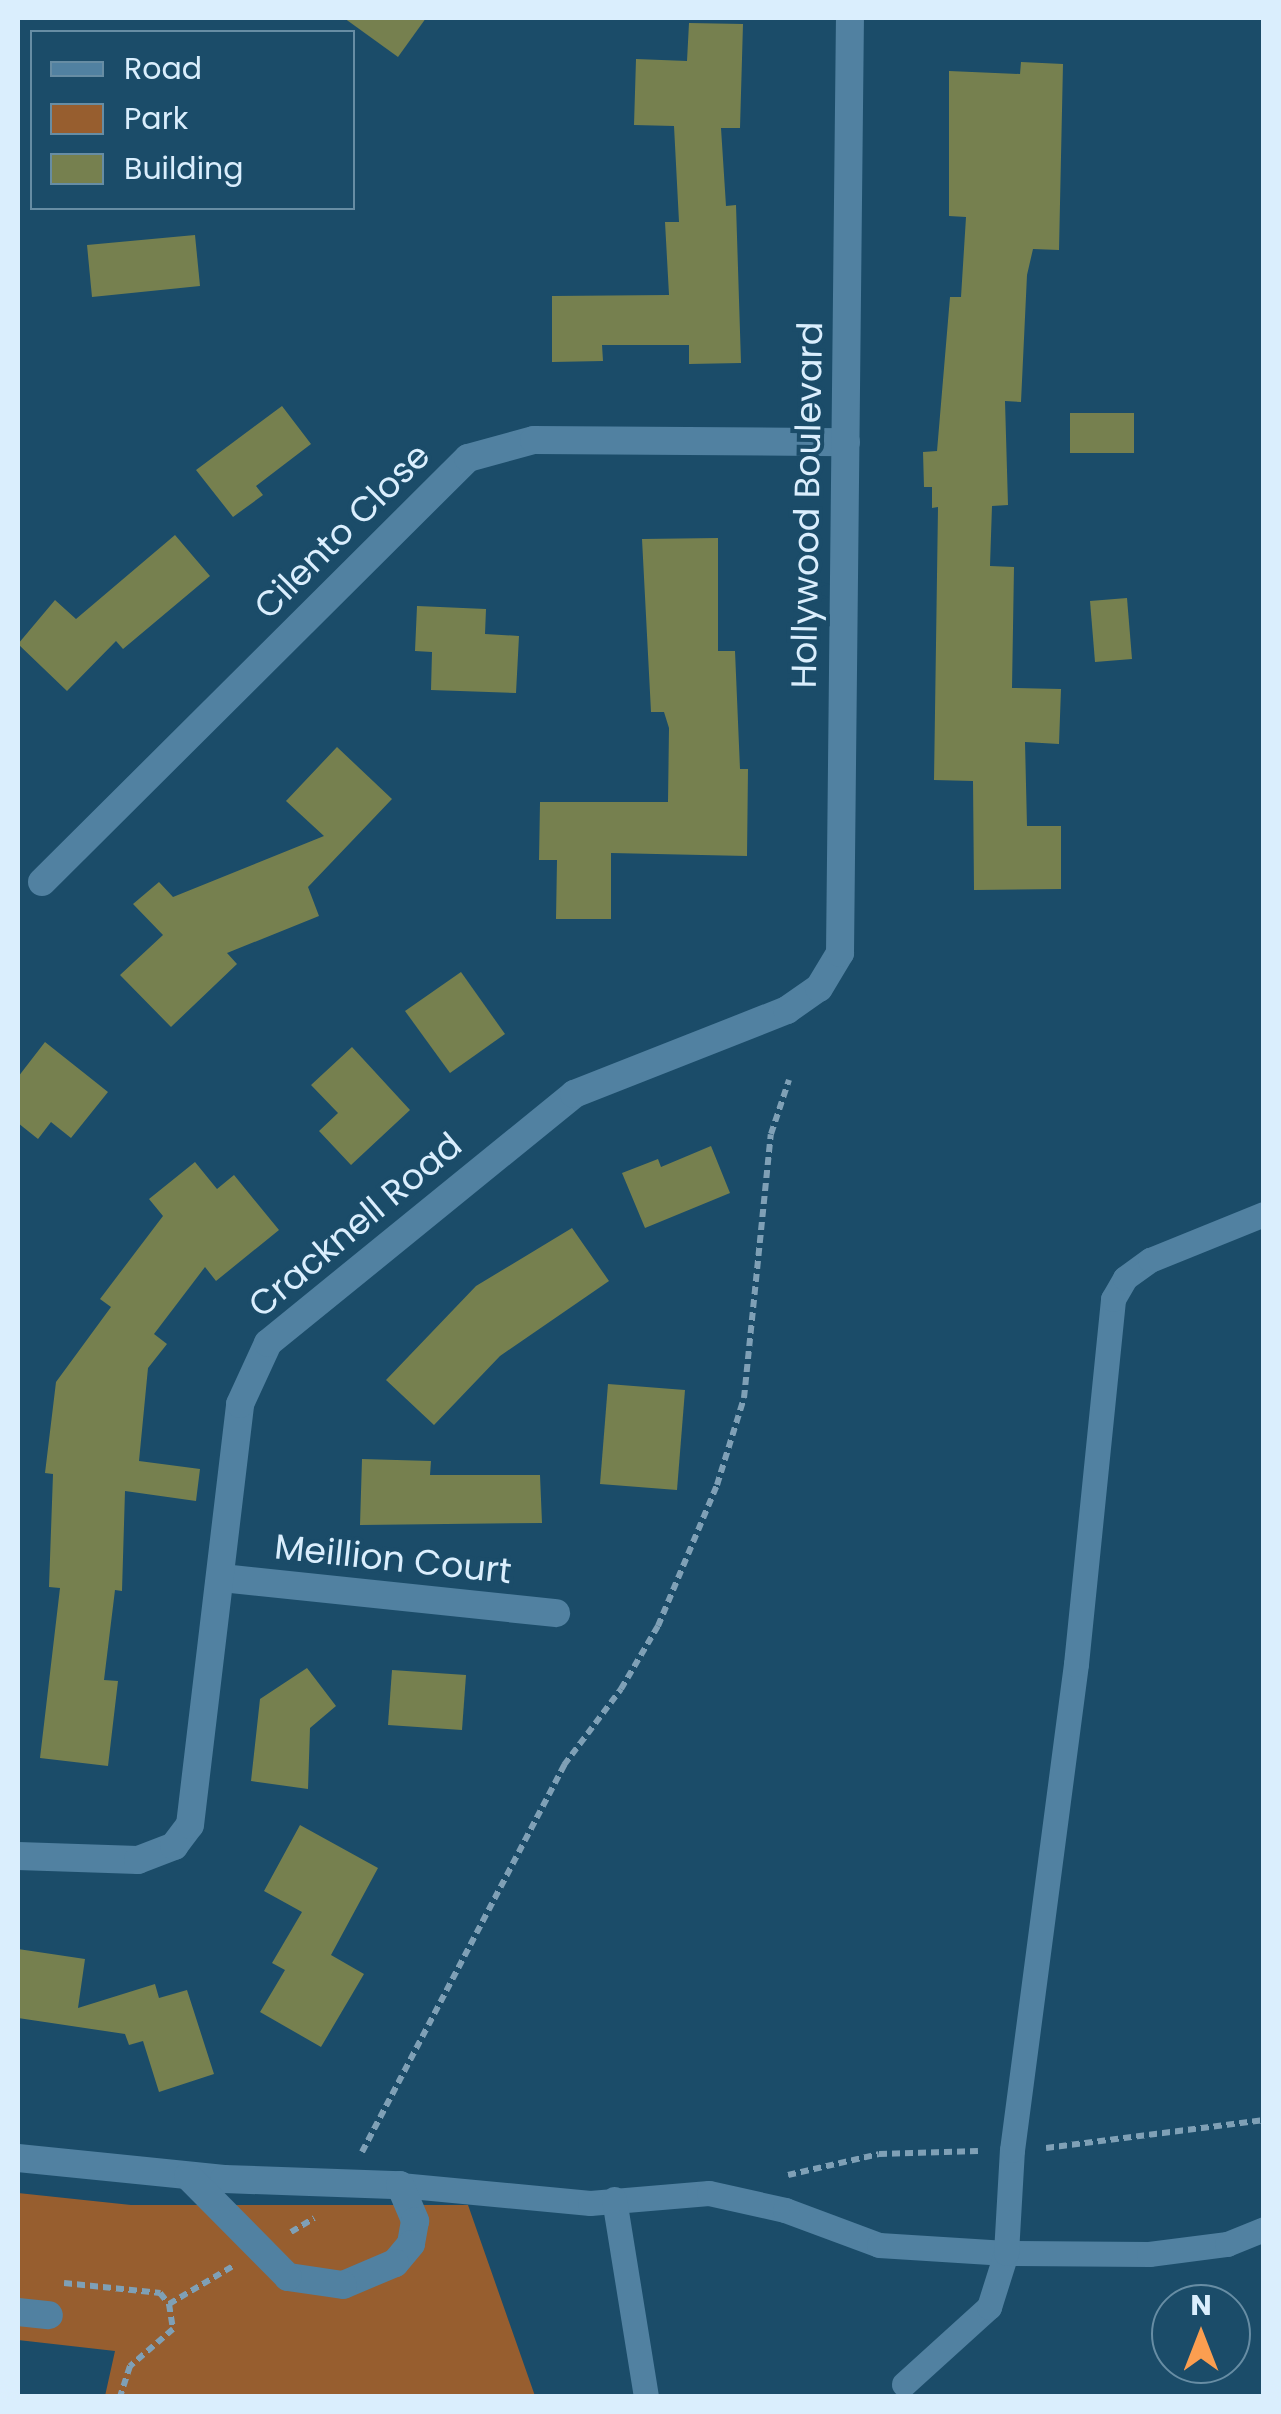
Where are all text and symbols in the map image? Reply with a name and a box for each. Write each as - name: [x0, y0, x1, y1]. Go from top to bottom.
- legend: [30, 30, 355, 210]
- text: Road: [124, 47, 202, 90]
- text: Park: [124, 97, 188, 140]
- text: Building: [124, 147, 244, 190]
- street label: Hollywood Boulevard: [783, 321, 831, 689]
- street label: Cilento Close: [246, 435, 438, 627]
- street label: Cracknell Road: [240, 1124, 470, 1326]
- street label: Meillion Court: [272, 1526, 514, 1592]
- north arrow: [1151, 2284, 1251, 2384]
- text: N: [1190, 2286, 1212, 2325]

